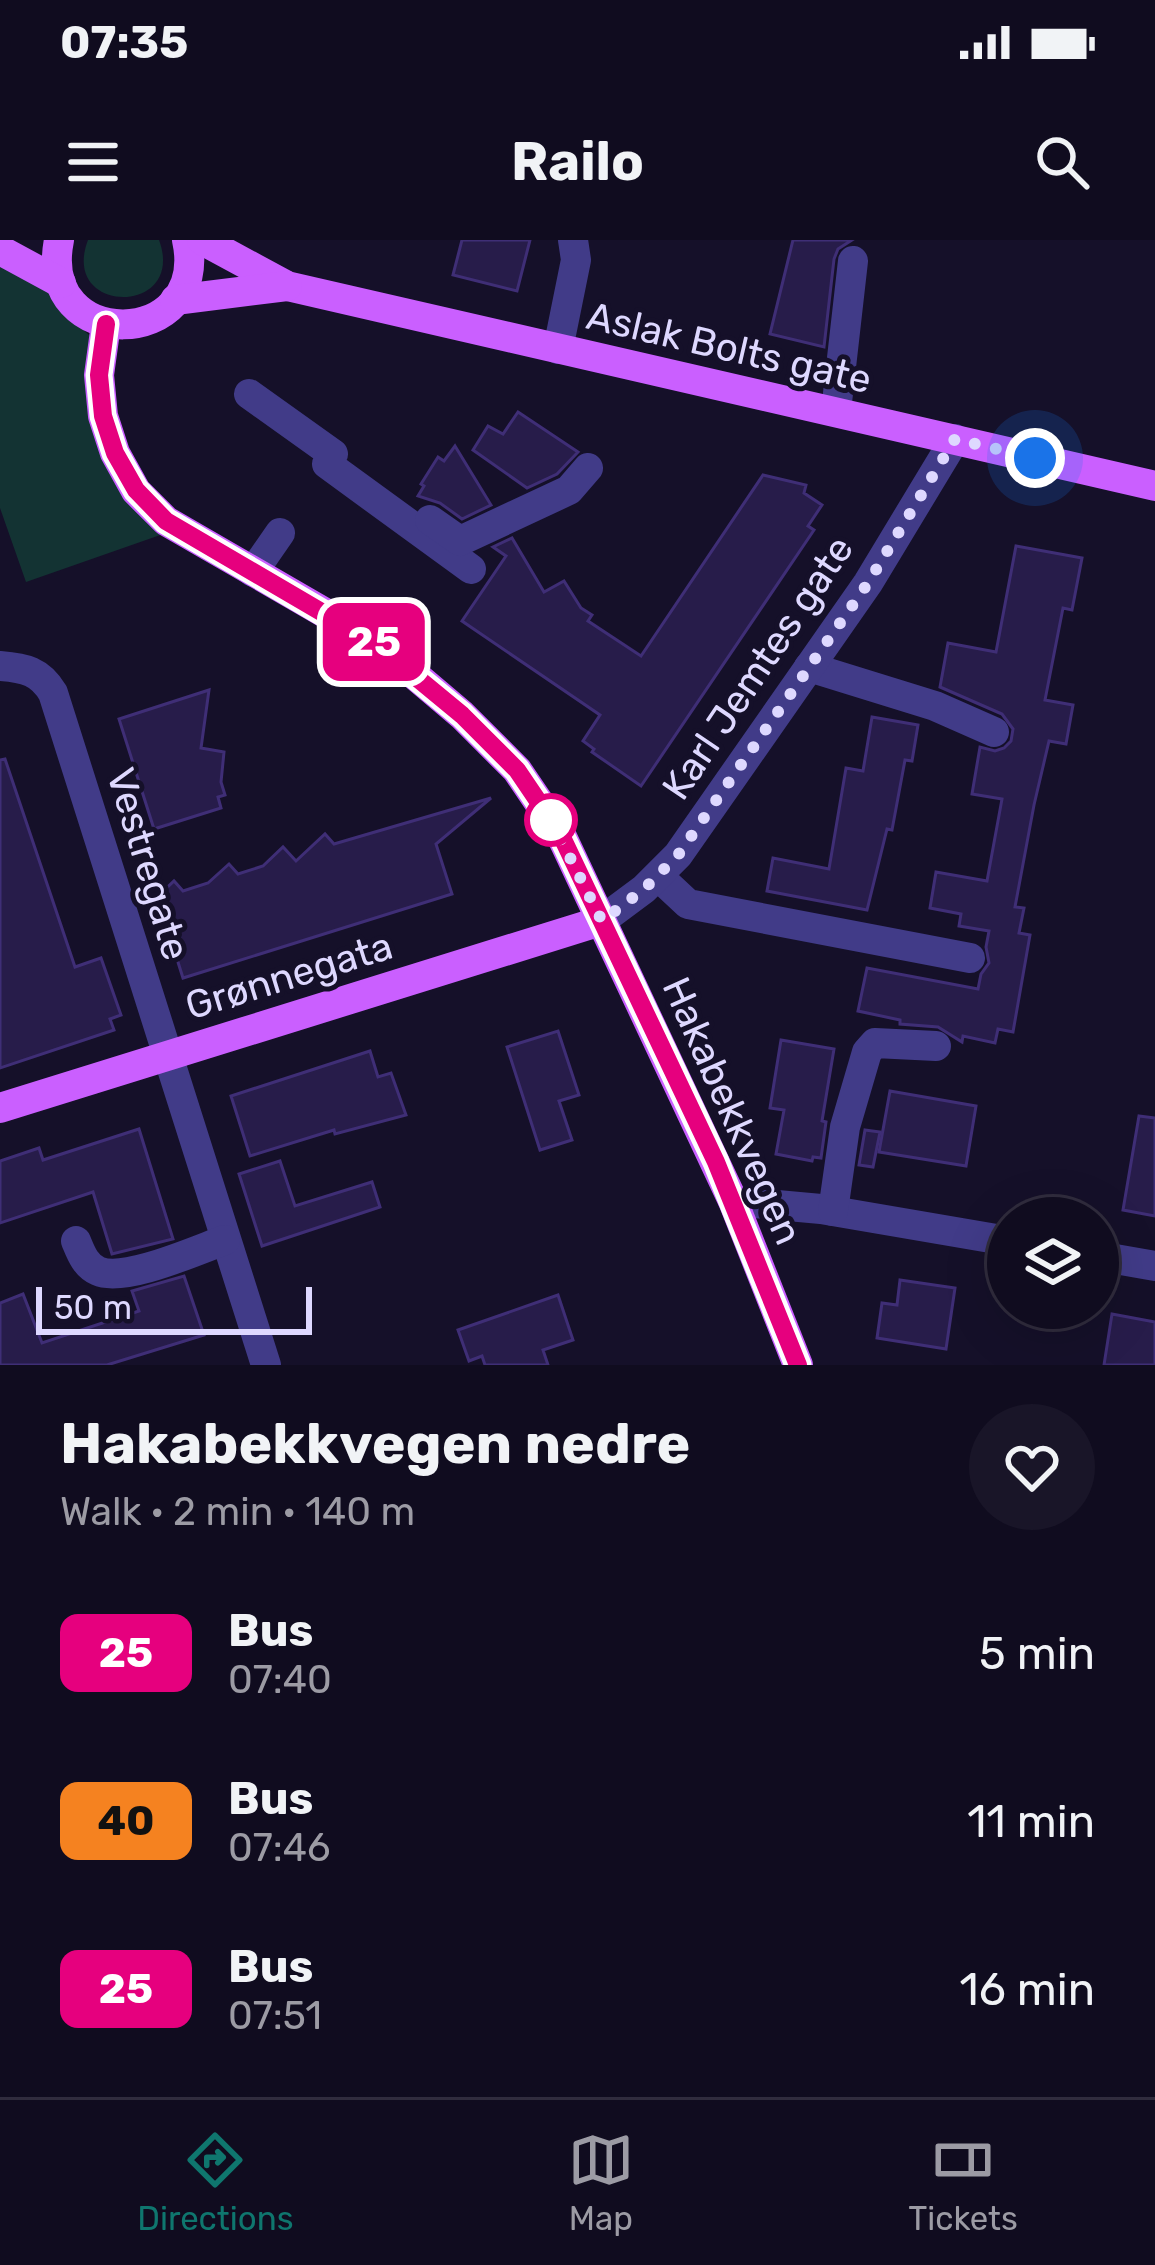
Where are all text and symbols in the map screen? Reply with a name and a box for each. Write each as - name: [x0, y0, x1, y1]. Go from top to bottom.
- text: 07:35: [60, 16, 188, 69]
- icon: menu: [60, 129, 126, 195]
- icon: search: [1029, 129, 1095, 195]
- text: Railo: [511, 130, 644, 194]
- street label: Aslak Bolts gate: [582, 293, 876, 403]
- your location: [1005, 428, 1065, 488]
- street label: Karl Jemtes gate: [653, 528, 863, 808]
- line badge: 25: [320, 603, 428, 681]
- text: 25: [347, 617, 401, 667]
- street label: Vestregate: [97, 762, 199, 966]
- unlabelled marker: [526, 795, 576, 845]
- street label: Grønnegata: [180, 923, 398, 1029]
- street label: Hakabekkvegen: [653, 970, 811, 1252]
- map controls: [987, 1197, 1119, 1329]
- button: layers: [987, 1197, 1119, 1329]
- scale bar: [36, 1281, 312, 1334]
- text: 50 m: [54, 1288, 132, 1327]
- button: heart: [969, 1404, 1095, 1530]
- text: Hakabekkvegen nedre: [60, 1410, 690, 1477]
- text: Walk · 2 min · 140 m: [60, 1489, 415, 1535]
- text: Bus: [228, 1604, 313, 1657]
- text: 5 min: [979, 1627, 1095, 1680]
- text: 25: [99, 1628, 153, 1678]
- text: 07:40: [228, 1657, 332, 1703]
- text: Bus: [228, 1772, 313, 1825]
- text: 11 min: [967, 1795, 1095, 1848]
- text: 40: [97, 1796, 155, 1846]
- text: 07:46: [228, 1825, 331, 1871]
- text: Bus: [228, 1940, 313, 1993]
- text: 16 min: [959, 1963, 1095, 2016]
- text: 25: [99, 1964, 153, 2014]
- text: 07:51: [228, 1993, 322, 2039]
- tab: Directions: [137, 2127, 293, 2238]
- tab: Map: [568, 2127, 634, 2238]
- tab: Tickets: [908, 2127, 1018, 2238]

